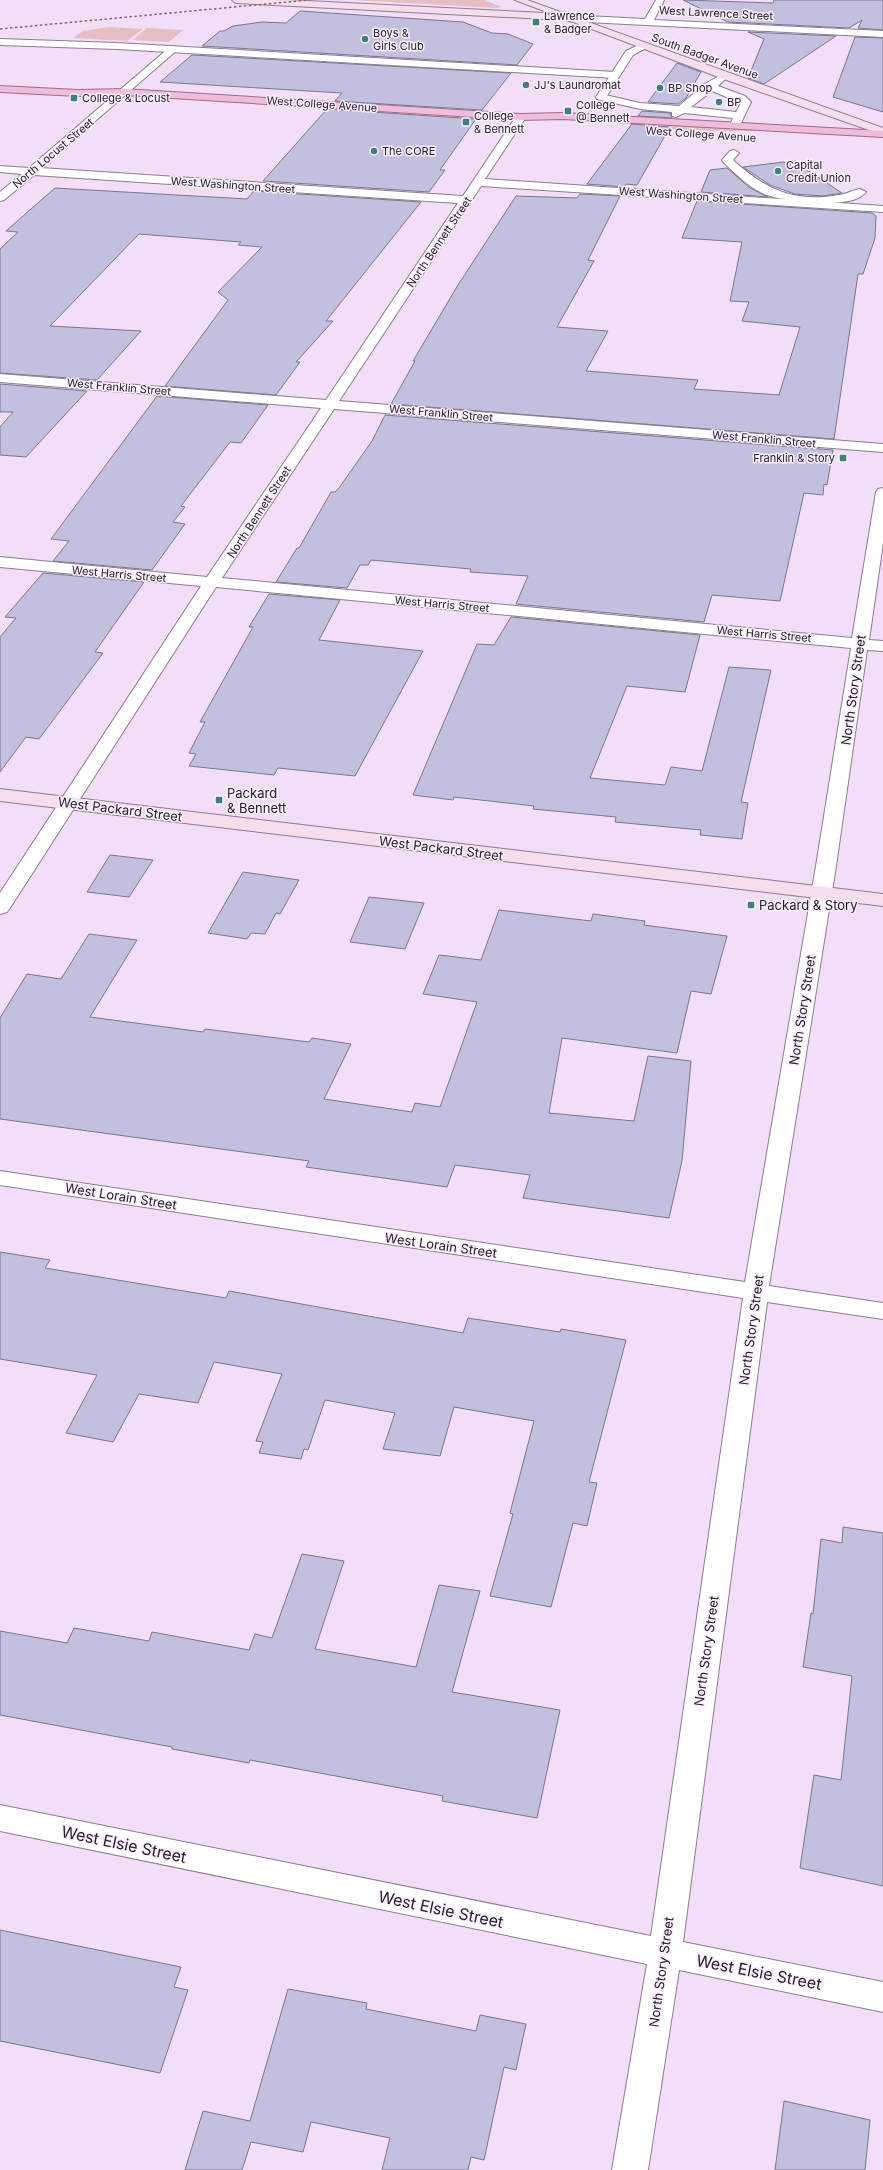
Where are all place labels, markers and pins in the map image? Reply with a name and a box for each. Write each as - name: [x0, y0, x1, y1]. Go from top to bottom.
- place label: Lawrence & Badger: [544, 9, 595, 36]
- marker: Lawrence & Badger: [531, 17, 541, 27]
- place label: Boys & Girls Club: [373, 26, 424, 53]
- marker: Boys & Girls Club: [360, 34, 370, 44]
- place label: JJ's Laundromat: [534, 78, 621, 92]
- marker: JJ's Laundromat: [521, 80, 531, 90]
- place label: BP Shop: [668, 81, 712, 95]
- marker: BP Shop: [655, 83, 665, 93]
- place label: College & Locust: [82, 91, 170, 105]
- marker: College & Locust: [69, 93, 79, 103]
- place label: BP: [727, 95, 741, 109]
- marker: BP: [714, 97, 724, 107]
- place label: College @ Bennett: [576, 98, 630, 125]
- marker: College @ Bennett: [563, 106, 573, 116]
- place label: College & Bennett: [474, 109, 525, 136]
- marker: College & Bennett: [461, 117, 471, 127]
- place label: The CORE: [382, 144, 435, 158]
- marker: The CORE: [369, 146, 379, 156]
- place label: Capital Credit Union: [786, 158, 851, 185]
- marker: Capital Credit Union: [773, 166, 783, 176]
- place label: Franklin & Story: [753, 451, 835, 465]
- marker: Franklin & Story: [838, 453, 848, 463]
- place label: Packard & Bennett: [227, 785, 286, 816]
- marker: Packard & Bennett: [214, 795, 224, 805]
- place label: Packard & Story: [759, 897, 857, 913]
- marker: Packard & Story: [746, 900, 756, 910]

